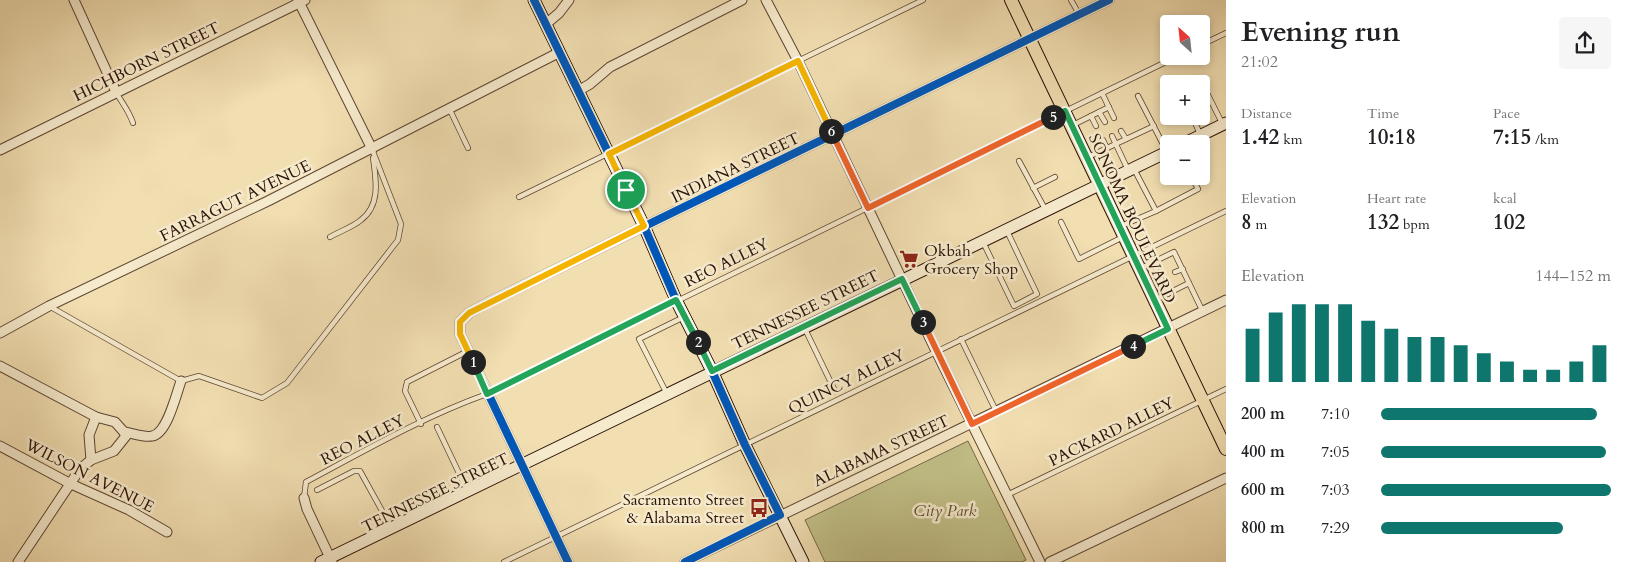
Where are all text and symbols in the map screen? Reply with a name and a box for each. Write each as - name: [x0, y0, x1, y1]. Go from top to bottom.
- text: Evening run: [1241, 13, 1400, 51]
- north arrow: [1160, 15, 1210, 65]
- map controls: [1160, 15, 1210, 185]
- street label: HICHBORN STREET: [69, 17, 224, 107]
- button: share: [1559, 17, 1611, 69]
- text: 21:02: [1241, 51, 1278, 73]
- button: +: [1160, 75, 1210, 125]
- pin: 5: [1040, 104, 1066, 130]
- text: Distance: [1241, 104, 1292, 123]
- text: Time: [1367, 104, 1399, 123]
- text: Pace: [1493, 104, 1520, 123]
- text: 5: [1050, 108, 1057, 127]
- pin: 6: [818, 118, 844, 144]
- text: 6: [828, 122, 835, 141]
- text: 1.42: [1241, 123, 1279, 152]
- text: 10:18: [1367, 123, 1416, 152]
- text: 7:15: [1493, 123, 1531, 152]
- street label: INDIANA STREET: [667, 127, 804, 209]
- street label: SONOMA BOULEVARD: [1083, 130, 1181, 307]
- text: km: [1279, 130, 1302, 149]
- text: /km: [1531, 130, 1559, 149]
- button: −: [1160, 135, 1210, 185]
- street label: FARRAGUT AVENUE: [156, 155, 315, 247]
- pin: [605, 169, 647, 211]
- icon: arrive: [612, 176, 640, 204]
- text: Elevation: [1241, 189, 1297, 208]
- text: Heart rate: [1367, 189, 1426, 208]
- text: kcal: [1493, 189, 1517, 208]
- text: 8: [1241, 208, 1252, 237]
- text: 132: [1367, 208, 1399, 237]
- text: 102: [1493, 208, 1525, 237]
- text: m: [1252, 215, 1267, 234]
- text: bpm: [1399, 215, 1430, 234]
- street label: REO ALLEY: [680, 233, 772, 293]
- place label: Okbah Grocery Shop: [924, 240, 1018, 280]
- supermarket icon: Okbah Grocery Shop: [898, 248, 920, 270]
- street label: TENNESSEE STREET: [728, 265, 883, 355]
- text: Elevation: [1241, 265, 1305, 287]
- text: 144–152 m: [1535, 265, 1611, 287]
- pin: 3: [910, 310, 936, 334]
- text: 3: [920, 313, 927, 332]
- pin: 2: [686, 330, 710, 354]
- text: 2: [695, 333, 702, 352]
- pin: 4: [1120, 334, 1146, 358]
- text: 4: [1130, 337, 1137, 356]
- street label: QUINCY ALLEY: [785, 344, 908, 420]
- pin: 1: [460, 350, 486, 374]
- text: 1: [470, 353, 477, 372]
- street label: PACKARD ALLEY: [1045, 392, 1178, 472]
- text: 200 m: [1241, 403, 1285, 425]
- text: 7:10: [1321, 403, 1350, 425]
- street label: REO ALLEY: [317, 409, 408, 470]
- street label: ALABAMA STREET: [810, 410, 953, 492]
- street label: WILSON AVENUE: [20, 433, 158, 518]
- text: 400 m: [1241, 441, 1285, 463]
- text: 7:05: [1321, 441, 1350, 463]
- street label: TENNESSEE STREET: [358, 448, 513, 538]
- text: 600 m: [1241, 479, 1285, 501]
- text: 7:03: [1321, 479, 1350, 501]
- place label: Sacramento Street & Alabama Street: [623, 489, 744, 529]
- bus stop icon: Sacramento Street & Alabama Street: [748, 497, 770, 519]
- park label: City Park: [914, 500, 977, 522]
- text: 800 m: [1241, 517, 1285, 539]
- text: 7:29: [1321, 517, 1350, 539]

